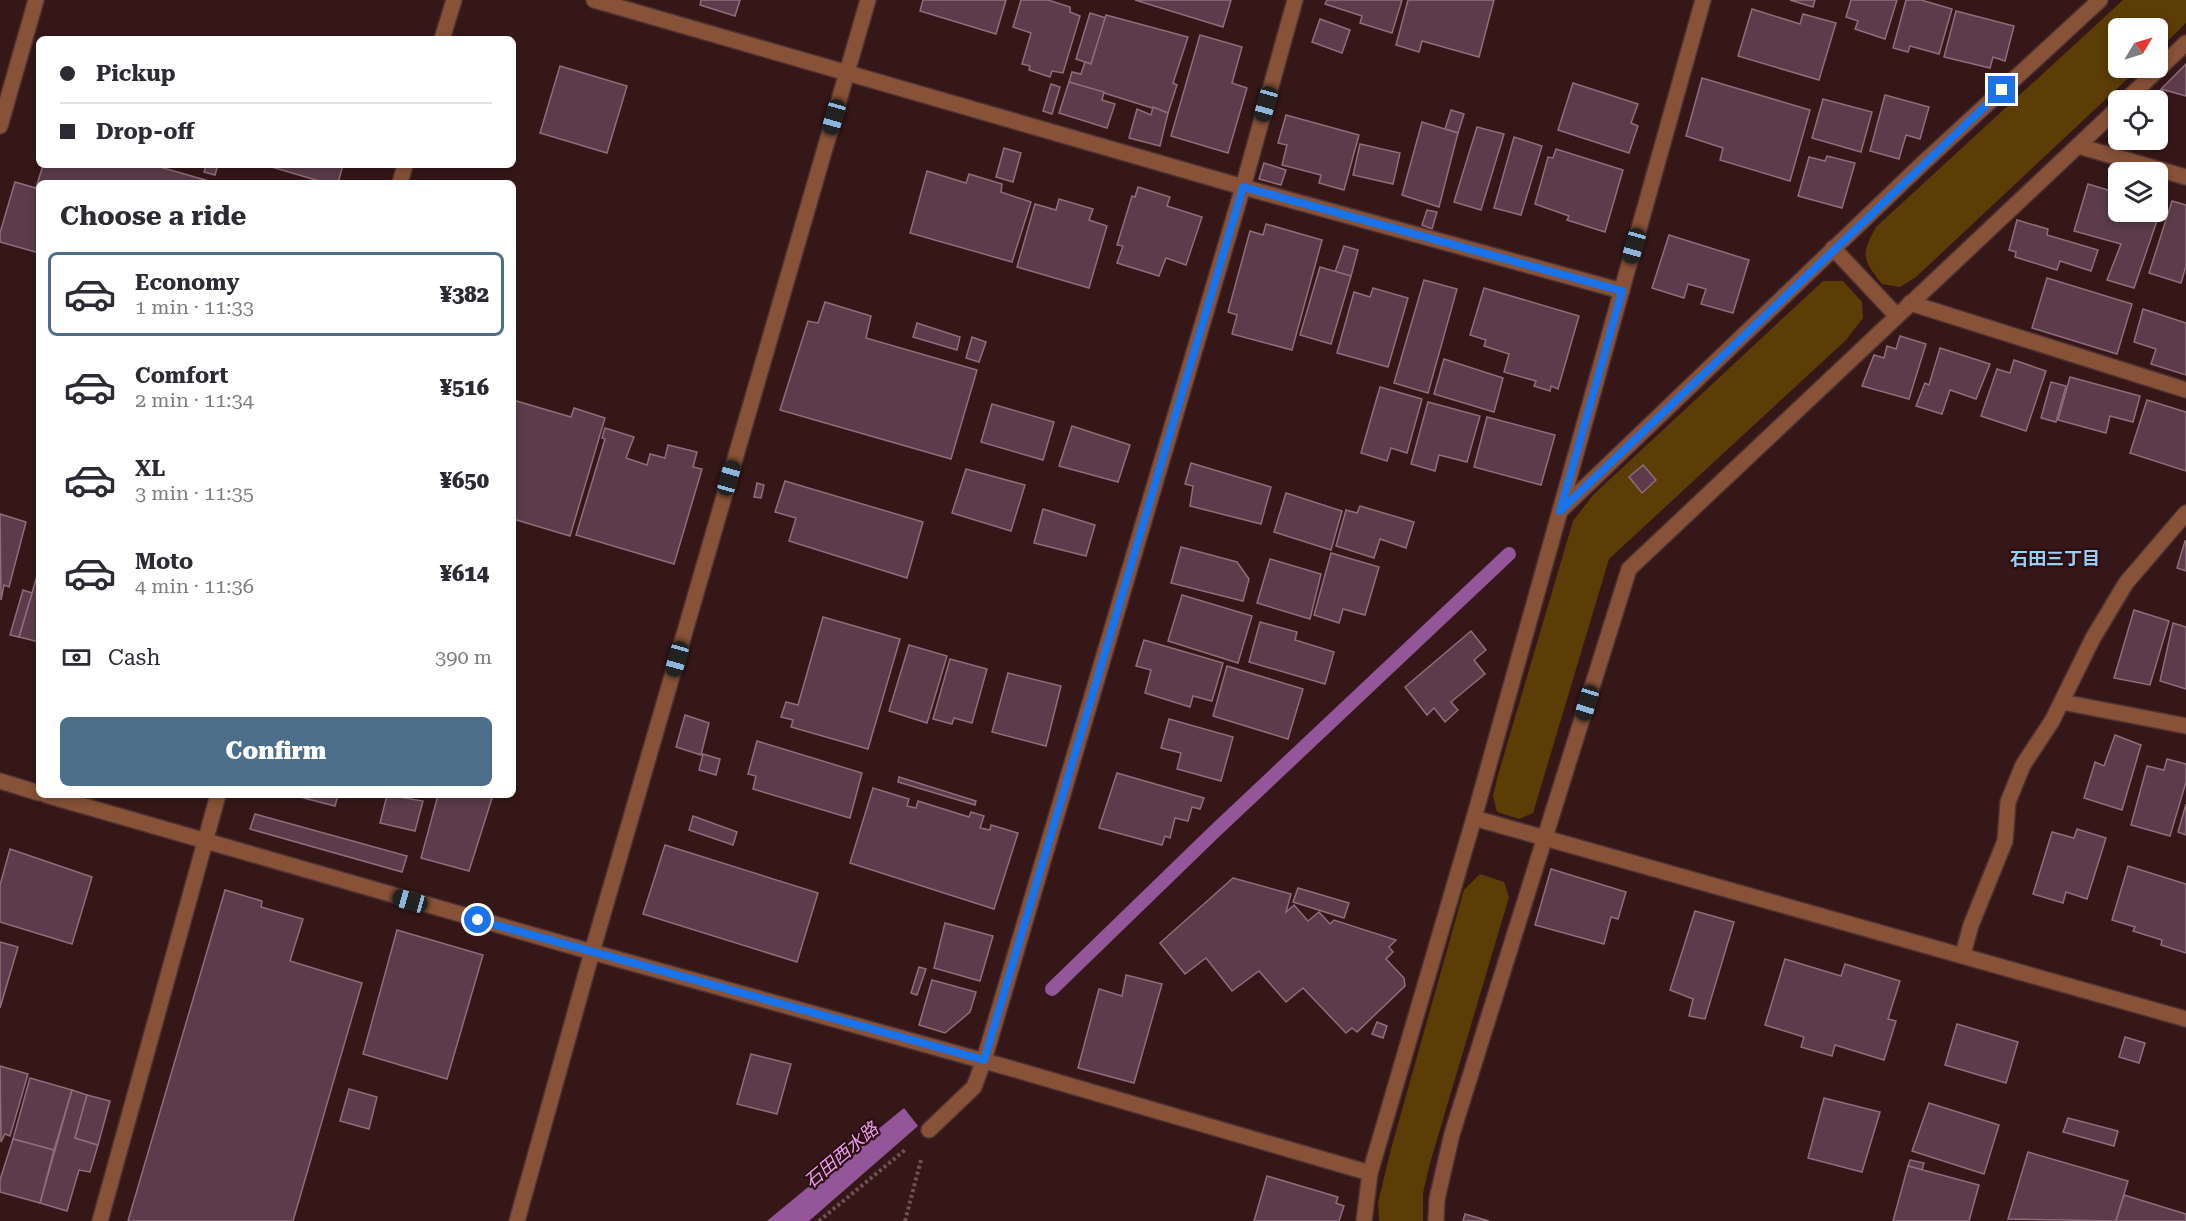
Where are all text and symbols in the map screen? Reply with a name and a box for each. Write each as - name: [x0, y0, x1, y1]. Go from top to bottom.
- north arrow: [2108, 18, 2168, 78]
- map controls: [2108, 18, 2168, 222]
- text: Pickup: [96, 61, 176, 86]
- route end: [1988, 76, 2015, 103]
- car: [1252, 84, 1280, 124]
- button: locate: [2108, 90, 2168, 150]
- car: [820, 97, 848, 137]
- text: Drop-off: [96, 119, 194, 144]
- button: layers: [2108, 162, 2168, 222]
- text: Choose a ride: [60, 200, 246, 232]
- car: [1620, 226, 1648, 266]
- icon: car: [63, 267, 117, 321]
- text: Economy: [135, 270, 239, 295]
- text: ¥382: [440, 282, 489, 307]
- text: 1 min · 11:33: [135, 295, 254, 319]
- icon: car: [63, 360, 117, 414]
- text: Comfort: [135, 363, 228, 388]
- text: ¥516: [440, 375, 489, 400]
- text: 2 min · 11:34: [135, 388, 254, 412]
- icon: car: [63, 453, 117, 507]
- text: XL: [135, 456, 165, 481]
- car: [715, 458, 743, 498]
- text: ¥650: [440, 468, 489, 493]
- text: 3 min · 11:35: [135, 481, 254, 505]
- icon: car: [63, 546, 117, 600]
- district label: 石田三丁目: [2010, 548, 2100, 569]
- text: Moto: [135, 549, 193, 574]
- text: ¥614: [440, 561, 489, 586]
- text: 4 min · 11:36: [135, 574, 254, 598]
- car: [663, 639, 691, 679]
- icon: cash: [60, 641, 93, 674]
- text: Cash: [108, 645, 160, 670]
- text: 390 m: [435, 645, 492, 669]
- car: [1573, 683, 1601, 723]
- button: Confirm: [60, 717, 492, 786]
- car: [390, 887, 430, 915]
- route start: [464, 906, 491, 933]
- water label: 石田西水路: [800, 1117, 884, 1192]

